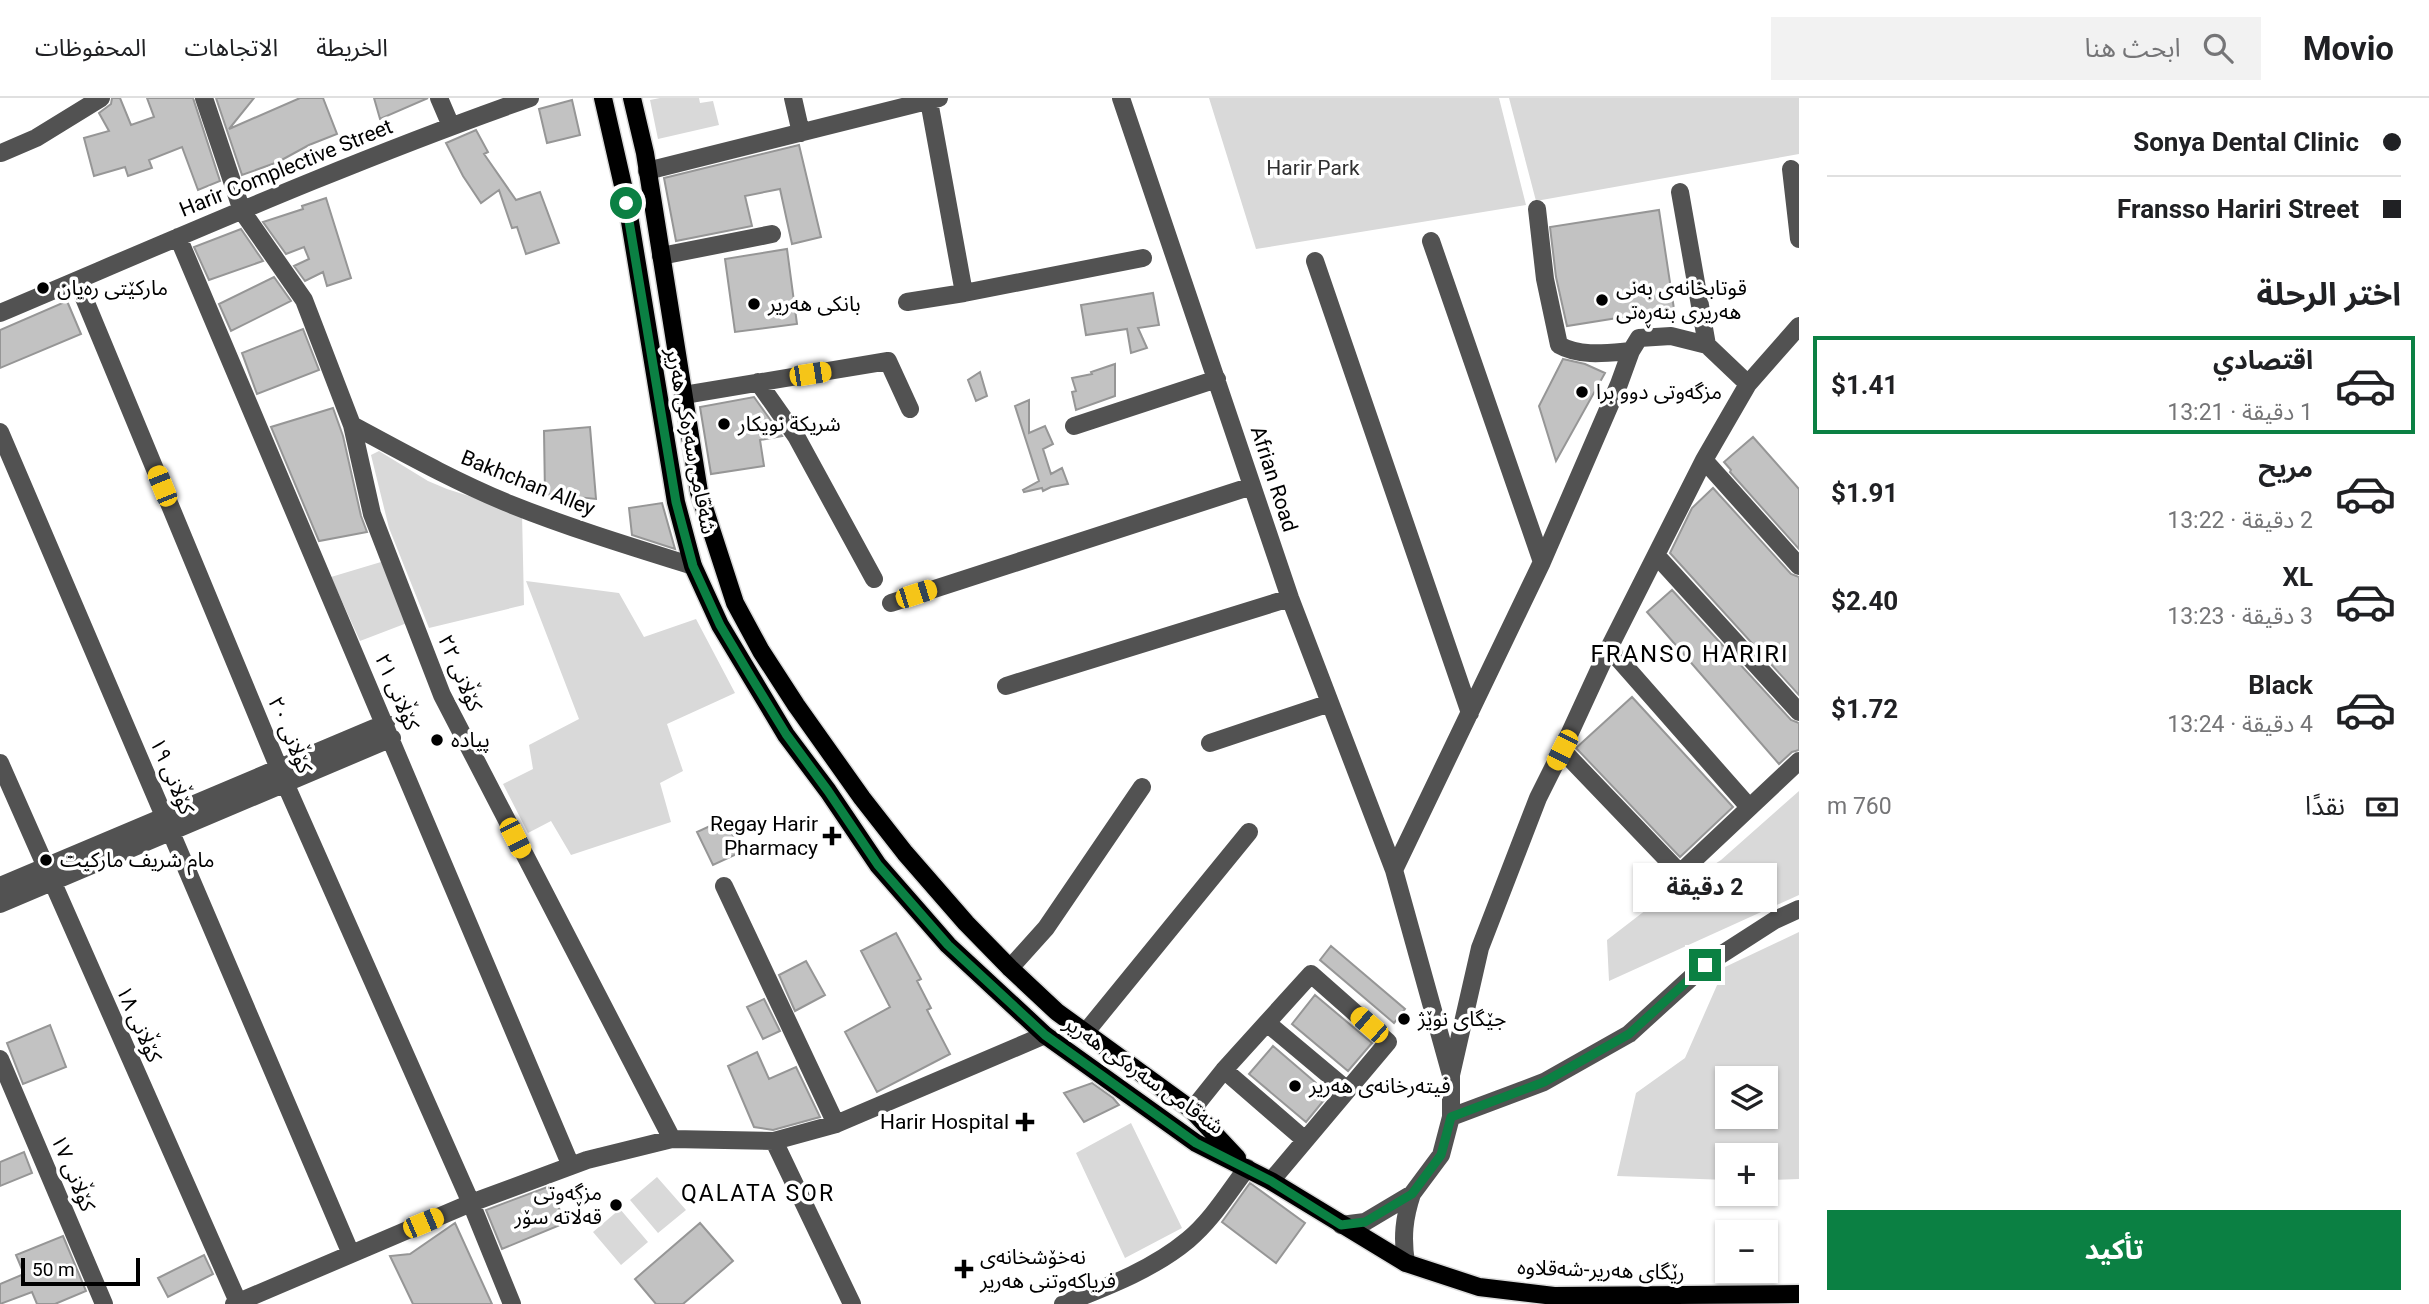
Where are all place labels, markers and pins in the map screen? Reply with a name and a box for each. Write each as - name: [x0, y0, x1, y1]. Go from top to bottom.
- place label: مارکێتی رەیان: [57, 276, 168, 300]
- place label: قوتابخانەی بەنی هەریری بنەڕەتی: [1616, 276, 1747, 329]
- marker: مارکێتی رەیان: [35, 280, 51, 296]
- place label: بانکی هەریر: [767, 292, 861, 316]
- marker: قوتابخانەی بەنی هەریری بنەڕەتی: [1594, 292, 1610, 308]
- marker: بانکی هەریر: [746, 296, 762, 312]
- place label: مزگەوتی دوو برا: [1596, 380, 1722, 404]
- marker: مزگەوتی دوو برا: [1574, 384, 1590, 400]
- place label: شريكة نويكار: [737, 412, 841, 436]
- marker: شريكة نويكار: [716, 416, 732, 432]
- place label: پیادە: [451, 728, 490, 753]
- marker: پیادە: [429, 732, 445, 748]
- place label: Regay Harir Pharmacy: [710, 812, 818, 860]
- marker: Regay Harir Pharmacy: [824, 828, 840, 844]
- place label: مام شریف مارکیت: [60, 848, 215, 876]
- marker: مام شریف مارکیت: [38, 852, 54, 868]
- place label: جێگای نوێژ: [1417, 1007, 1506, 1031]
- marker: جێگای نوێژ: [1396, 1011, 1412, 1027]
- place label: فیتەرخانەی هەریر: [1308, 1074, 1451, 1098]
- marker: فیتەرخانەی هەریر: [1287, 1078, 1303, 1094]
- place label: ‌Harir Hospital: [880, 1110, 1009, 1134]
- marker: ‌Harir Hospital: [1015, 1112, 1035, 1132]
- place label: مزگەوتی قەڵاتە سۆر: [513, 1181, 602, 1229]
- marker: مزگەوتی قەڵاتە سۆر: [608, 1197, 624, 1213]
- place label: نەخۆشخانەی فریاکەوتنی هەریر: [979, 1245, 1116, 1293]
- marker: نەخۆشخانەی فریاکەوتنی هەریر: [954, 1259, 974, 1279]

